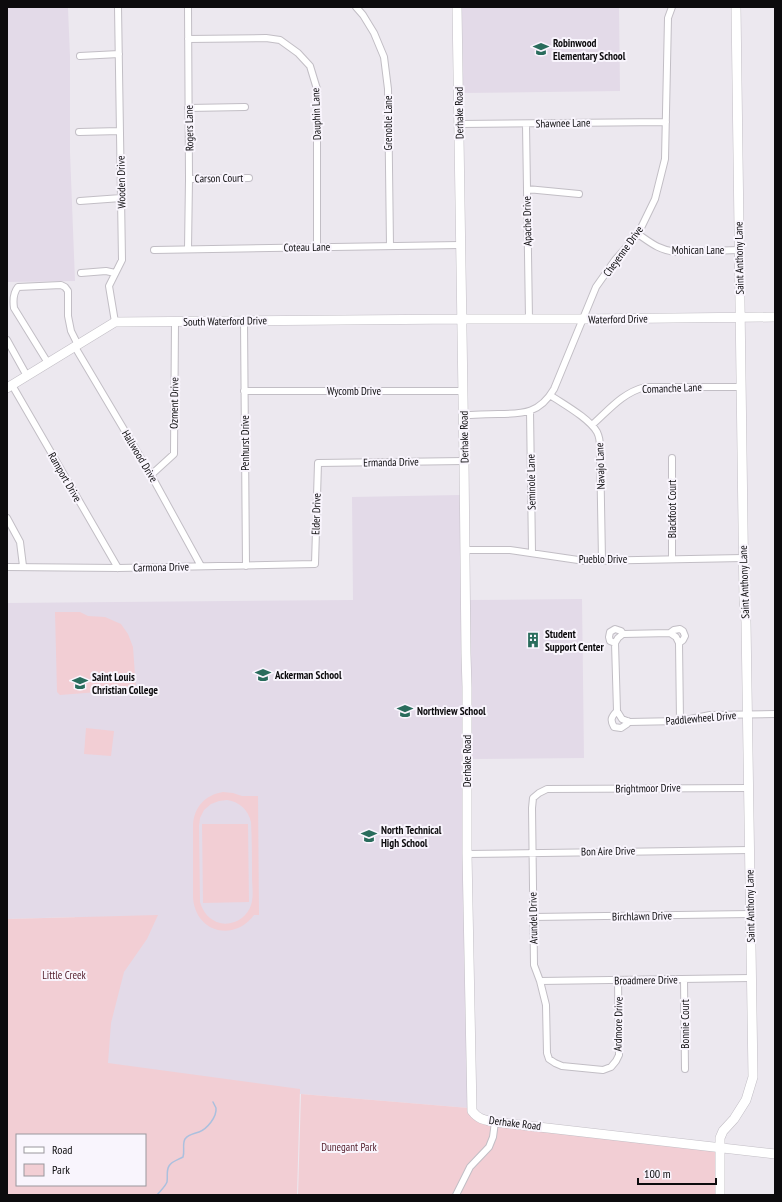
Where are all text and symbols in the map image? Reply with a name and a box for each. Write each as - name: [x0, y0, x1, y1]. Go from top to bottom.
- place label: Robinwood Elementary School: [553, 36, 626, 63]
- school or university icon: Robinwood Elementary School: [532, 40, 550, 58]
- street label: Derhake Road: [452, 86, 466, 139]
- street label: Dauphin Lane: [308, 87, 324, 140]
- street label: Grenoble Lane: [381, 95, 395, 150]
- street label: Rogers Lane: [182, 104, 196, 151]
- street label: Shawnee Lane: [535, 116, 591, 130]
- street label: Wooden Drive: [114, 155, 128, 209]
- street label: Carson Court: [195, 171, 243, 185]
- street label: Apache Drive: [520, 195, 534, 246]
- street label: Saint Anthony Lane: [731, 221, 747, 295]
- street label: Cheyenne Drive: [600, 222, 646, 279]
- street label: Coteau Lane: [284, 240, 331, 254]
- street label: Mohican Lane: [672, 243, 725, 257]
- street label: Waterford Drive: [588, 311, 648, 327]
- street label: South Waterford Drive: [183, 313, 267, 329]
- street label: Ozment Drive: [167, 377, 181, 429]
- street label: Comanche Lane: [642, 380, 703, 396]
- street label: Wycomb Drive: [327, 384, 382, 398]
- street label: Derhake Road: [457, 410, 471, 463]
- street label: Penhurst Drive: [238, 415, 252, 471]
- street label: Hallwood Drive: [119, 427, 161, 485]
- street label: Navajo Lane: [592, 442, 608, 490]
- street label: Ramport Drive: [45, 450, 85, 505]
- street label: Seminole Lane: [524, 453, 538, 510]
- street label: Ermanda Drive: [363, 455, 419, 469]
- street label: Blackfoot Court: [665, 480, 679, 538]
- street label: Elder Drive: [308, 492, 324, 535]
- street label: Saint Anthony Lane: [736, 545, 752, 619]
- street label: Pueblo Drive: [579, 552, 628, 566]
- street label: Carmona Drive: [133, 560, 189, 574]
- place label: Student Support Center: [545, 627, 605, 654]
- building icon: Student Support Center: [524, 631, 542, 649]
- school or university icon: Ackerman School: [254, 666, 272, 684]
- place label: Ackerman School: [274, 668, 342, 682]
- place label: Saint Louis Christian College: [92, 670, 158, 697]
- school or university icon: Saint Louis Christian College: [71, 674, 89, 692]
- school or university icon: Northview School: [396, 702, 414, 720]
- place label: Northview School: [417, 704, 486, 718]
- street label: Paddlewheel Drive: [665, 708, 737, 728]
- street label: Derhake Road: [460, 735, 474, 787]
- street label: Brightmoor Drive: [615, 780, 681, 796]
- place label: North Technical High School: [381, 823, 442, 850]
- school or university icon: North Technical High School: [360, 827, 378, 845]
- street label: Bon Aire Drive: [581, 844, 636, 858]
- street label: Saint Anthony Lane: [742, 869, 758, 943]
- street label: Arundel Drive: [526, 891, 540, 944]
- street label: Birchlawn Drive: [612, 908, 673, 924]
- park label: Little Creek: [42, 968, 87, 982]
- street label: Broadmere Drive: [614, 972, 678, 988]
- street label: Ardmore Drive: [611, 996, 625, 1052]
- street label: Bonnie Court: [678, 999, 692, 1049]
- street label: Derhake Road: [488, 1113, 542, 1133]
- legend: [16, 1134, 146, 1186]
- park label: Dunegant Park: [321, 1140, 377, 1154]
- text: Road: [52, 1142, 72, 1157]
- scale bar: [638, 1160, 716, 1186]
- text: Park: [52, 1162, 70, 1177]
- text: 100 m: [644, 1166, 671, 1181]

